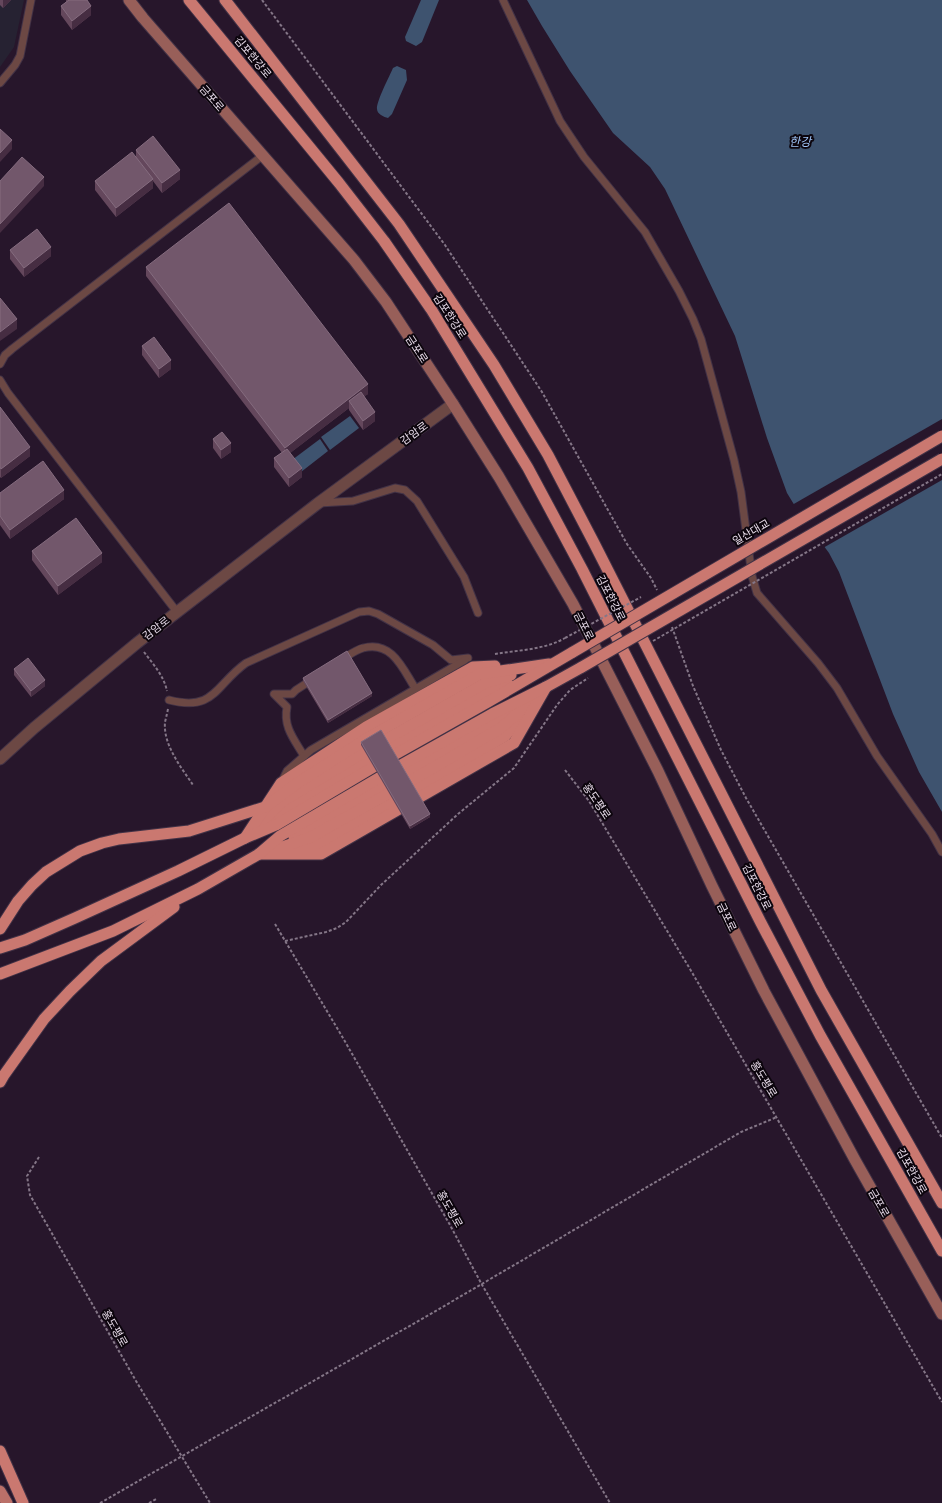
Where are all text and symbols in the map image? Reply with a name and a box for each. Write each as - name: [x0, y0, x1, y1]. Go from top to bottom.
- street label: 김포한강로: [232, 33, 275, 80]
- street label: 금포로: [198, 82, 227, 113]
- water label: 한강: [789, 134, 813, 148]
- street label: 김포한강로: [431, 291, 470, 340]
- street label: 금포로: [404, 332, 431, 365]
- street label: 감암로: [398, 418, 430, 447]
- street label: 일산대교: [730, 516, 772, 547]
- street label: 김포한강로: [594, 572, 629, 623]
- street label: 금포로: [572, 609, 597, 642]
- street label: 감암로: [140, 613, 172, 642]
- street label: 홍도평로: [581, 780, 614, 821]
- street label: 김포한강로: [740, 861, 775, 912]
- street label: 금포로: [715, 900, 740, 933]
- street label: 홍도평로: [748, 1058, 780, 1099]
- street label: 김포한강로: [894, 1145, 930, 1196]
- street label: 금포로: [866, 1186, 893, 1219]
- street label: 홍도평로: [435, 1188, 466, 1230]
- street label: 홍도평로: [100, 1307, 131, 1349]

